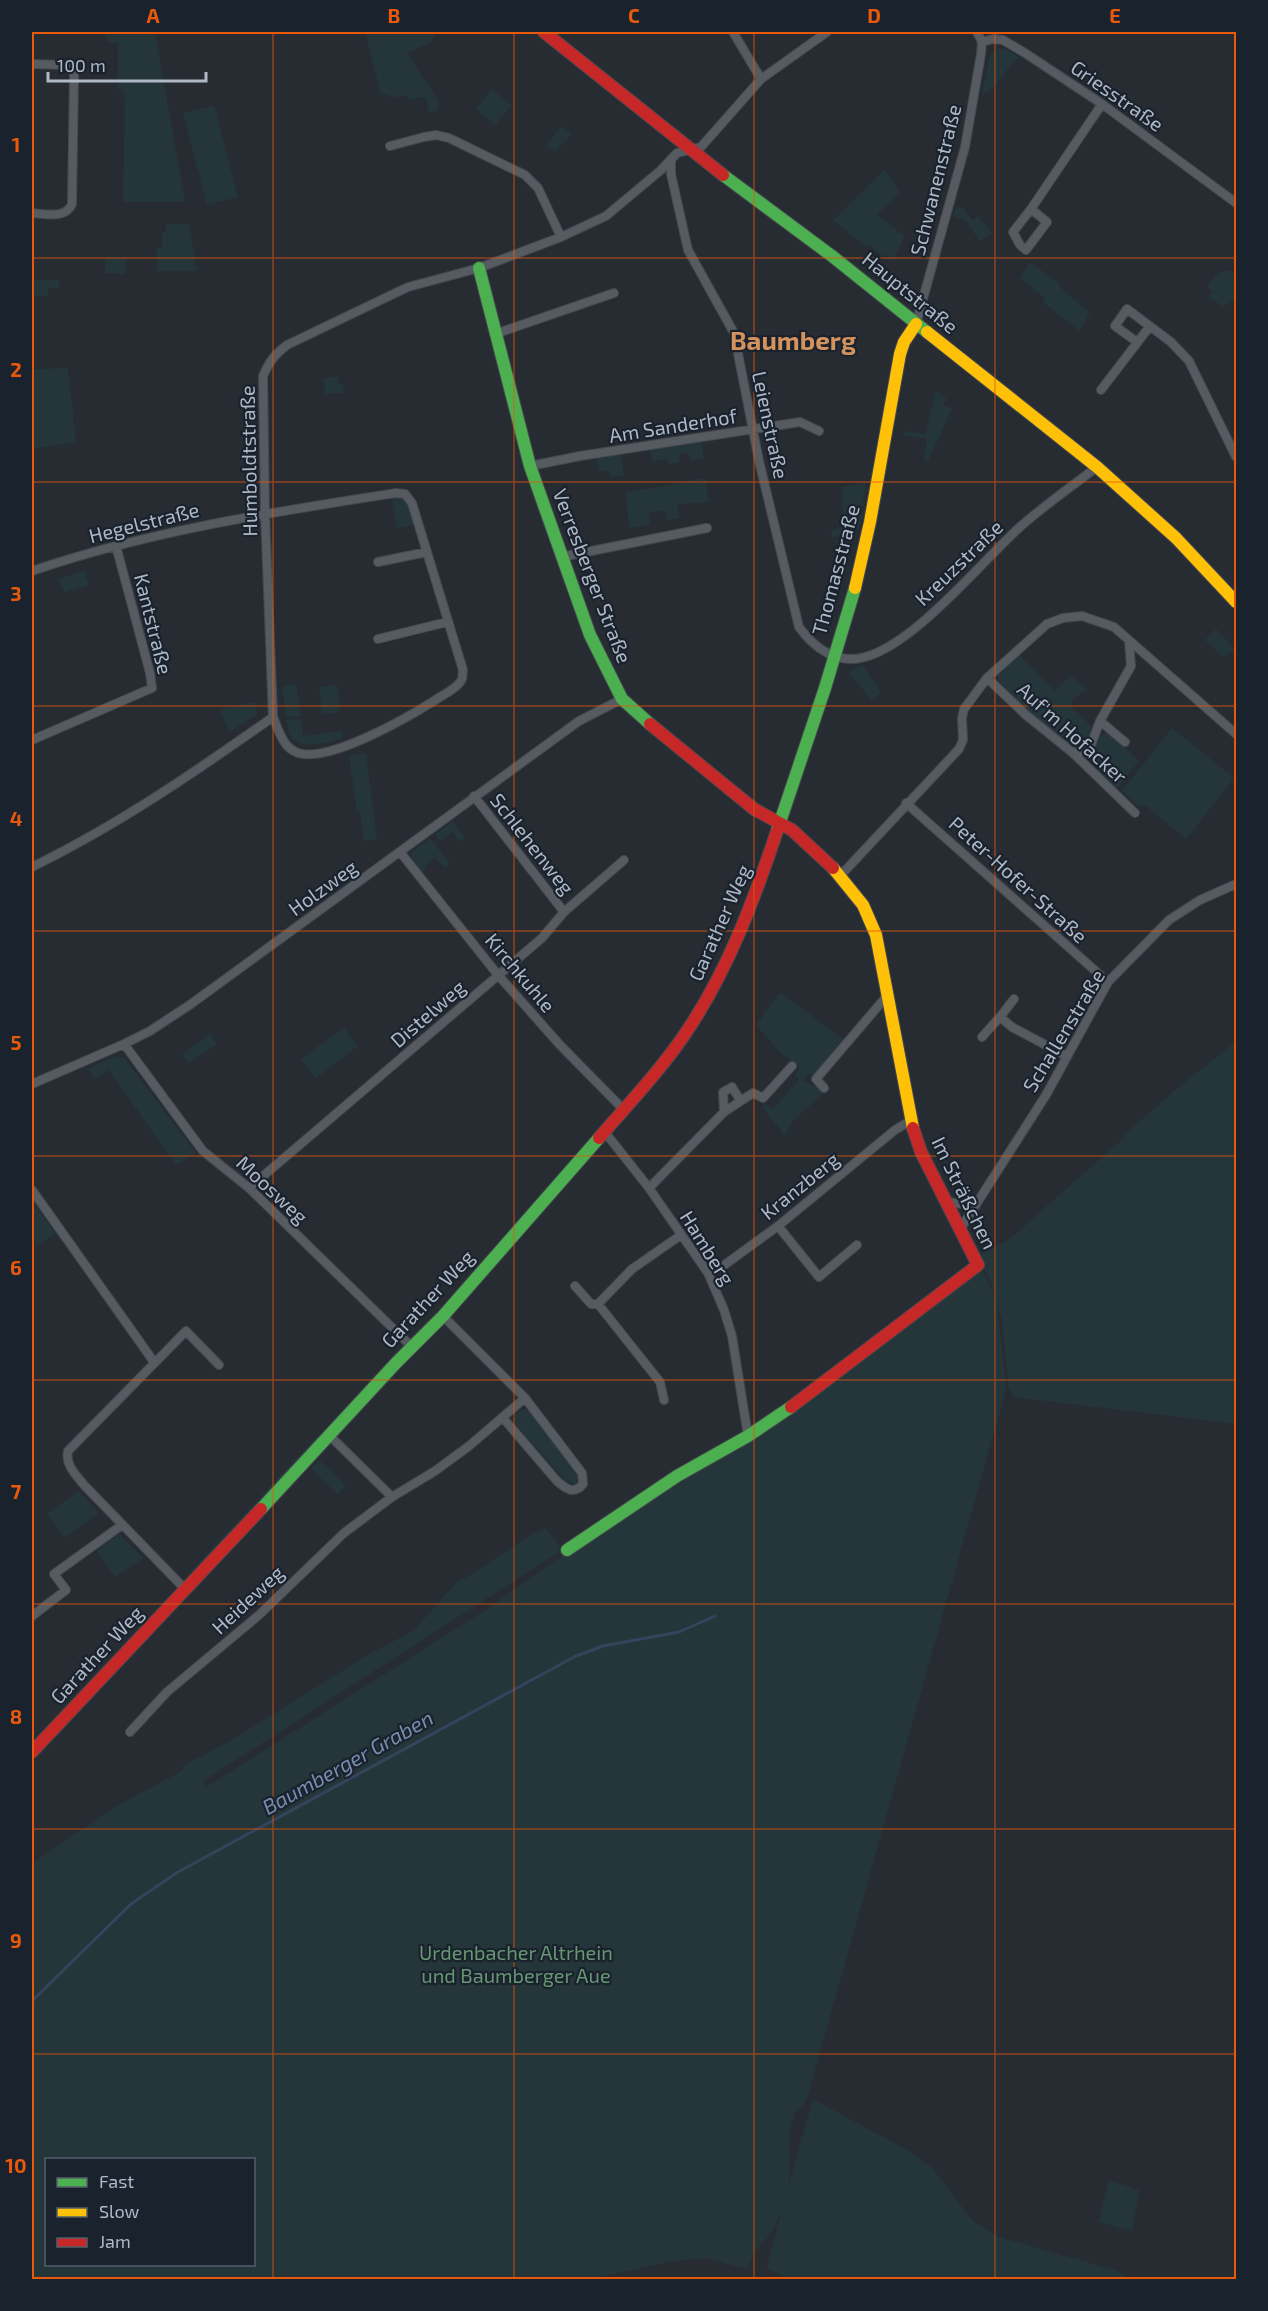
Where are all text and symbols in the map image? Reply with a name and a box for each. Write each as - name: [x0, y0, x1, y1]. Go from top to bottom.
- text: A: [146, 3, 160, 27]
- text: B: [388, 3, 400, 27]
- text: C: [628, 3, 640, 27]
- text: D: [867, 3, 881, 27]
- text: E: [1109, 3, 1121, 27]
- scale bar: [48, 45, 206, 83]
- text: 100 m: [57, 54, 106, 76]
- street label: Griesstraße: [1067, 55, 1168, 136]
- street label: Schwanenstraße: [905, 102, 965, 258]
- text: 1: [12, 132, 20, 156]
- street label: Hauptstraße: [858, 246, 963, 338]
- district label: Baumberg: [730, 324, 856, 355]
- text: 2: [10, 357, 22, 381]
- street label: Leienstraße: [748, 369, 794, 481]
- street label: Humboldtstraße: [235, 385, 261, 537]
- street label: Am Sanderhof: [607, 403, 739, 447]
- street label: Verresberger Straße: [549, 485, 637, 666]
- street label: Hegelstraße: [86, 497, 201, 547]
- street label: Thomasstraße: [806, 502, 864, 638]
- street label: Kreuzstraße: [909, 514, 1007, 610]
- street label: Kantstraße: [130, 571, 178, 677]
- text: 3: [10, 581, 22, 605]
- street label: Auf'm Hofacker: [1013, 677, 1132, 788]
- street label: Schlehenweg: [486, 788, 580, 899]
- text: 4: [10, 806, 23, 830]
- street label: Peter-Hofer-Straße: [945, 811, 1093, 948]
- street label: Holzweg: [283, 854, 361, 920]
- street label: Garather Weg: [683, 861, 755, 984]
- street label: Kirchkuhle: [481, 928, 561, 1017]
- street label: Schallenstraße: [1017, 965, 1109, 1096]
- street label: Distelweg: [385, 974, 469, 1052]
- text: 5: [10, 1030, 22, 1054]
- street label: Im Sträßchen: [927, 1132, 1002, 1253]
- street label: Kranzberg: [755, 1146, 843, 1224]
- street label: Moosweg: [232, 1150, 313, 1228]
- street label: Hamberg: [676, 1206, 740, 1289]
- street label: Garather Weg: [376, 1244, 479, 1352]
- text: 6: [10, 1255, 22, 1279]
- text: 7: [11, 1479, 22, 1503]
- street label: Heideweg: [206, 1560, 288, 1639]
- street label: Garather Weg: [45, 1600, 148, 1708]
- text: 8: [10, 1704, 22, 1728]
- water label: Baumberger Graben: [258, 1704, 437, 1819]
- text: 9: [10, 1928, 22, 1952]
- park label: Urdenbacher Altrhein und Baumberger Aue: [419, 1940, 613, 1987]
- text: 10: [5, 2153, 27, 2177]
- legend: [45, 2158, 255, 2266]
- text: Fast: [99, 2170, 134, 2192]
- text: Slow: [99, 2200, 140, 2222]
- text: Jam: [99, 2230, 131, 2252]

